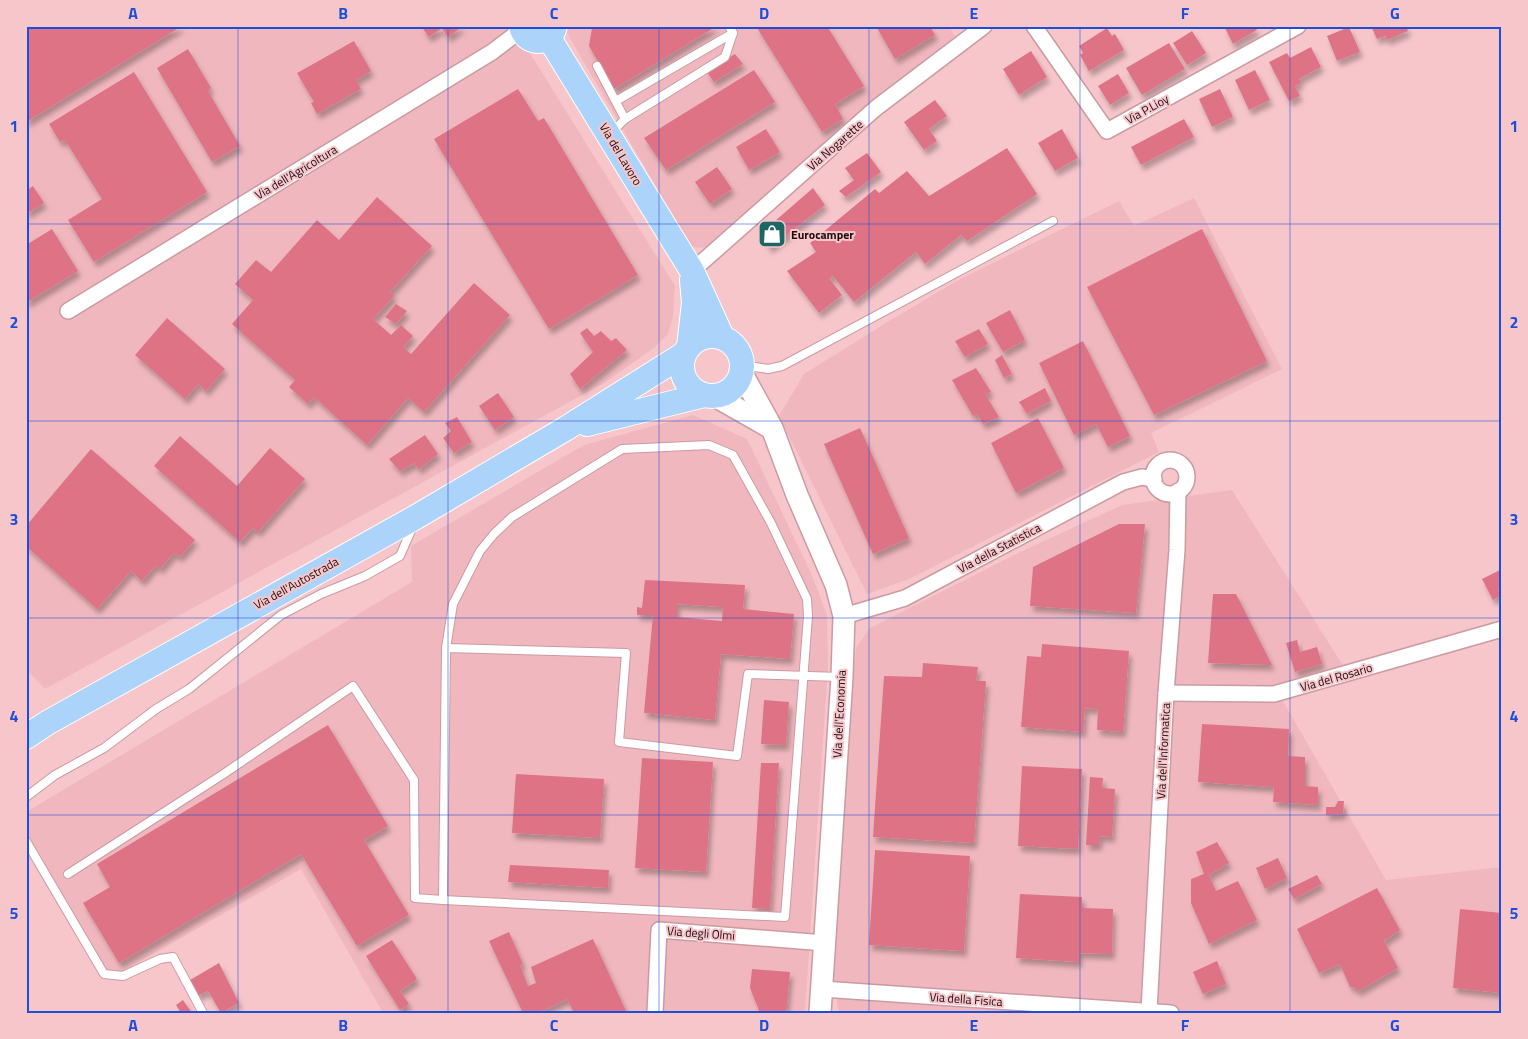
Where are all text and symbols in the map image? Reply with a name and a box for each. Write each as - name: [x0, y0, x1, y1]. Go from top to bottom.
- text: A: [128, 1, 138, 25]
- text: B: [338, 1, 348, 25]
- text: C: [550, 1, 559, 25]
- text: D: [759, 1, 769, 25]
- text: E: [970, 1, 979, 25]
- text: F: [1181, 1, 1190, 25]
- text: G: [1390, 1, 1400, 25]
- street label: Via P.Lioy: [1122, 89, 1173, 129]
- text: 1: [10, 114, 18, 138]
- text: 1: [1510, 114, 1518, 138]
- street label: Via Nogarette: [803, 115, 867, 175]
- street label: Via del Lavoro: [595, 119, 647, 189]
- street label: Via dell'Agricoltura: [251, 140, 341, 204]
- shop icon: Eurocamper: [757, 219, 787, 249]
- place label: Eurocamper: [791, 225, 854, 244]
- text: 2: [10, 310, 18, 334]
- text: 2: [1510, 310, 1518, 334]
- text: 3: [10, 507, 18, 531]
- text: 3: [1510, 507, 1518, 531]
- street label: Via della Statistica: [954, 518, 1044, 578]
- street label: Via dell'Autostrada: [250, 552, 342, 614]
- street label: Via del Rosario: [1298, 658, 1374, 696]
- street label: Via dell'Economia: [827, 669, 851, 759]
- street label: Via dell'Informatica: [1151, 702, 1175, 800]
- text: 4: [10, 704, 19, 728]
- text: 4: [1510, 704, 1519, 728]
- text: 5: [10, 901, 19, 925]
- text: 5: [1510, 901, 1519, 925]
- street label: Via degli Olmi: [666, 921, 736, 945]
- street label: Via della Fisica: [929, 987, 1003, 1011]
- text: A: [128, 1013, 138, 1037]
- text: B: [338, 1013, 348, 1037]
- text: C: [550, 1013, 559, 1037]
- text: D: [759, 1013, 769, 1037]
- text: E: [970, 1013, 979, 1037]
- text: F: [1181, 1013, 1190, 1037]
- text: G: [1390, 1013, 1400, 1037]

